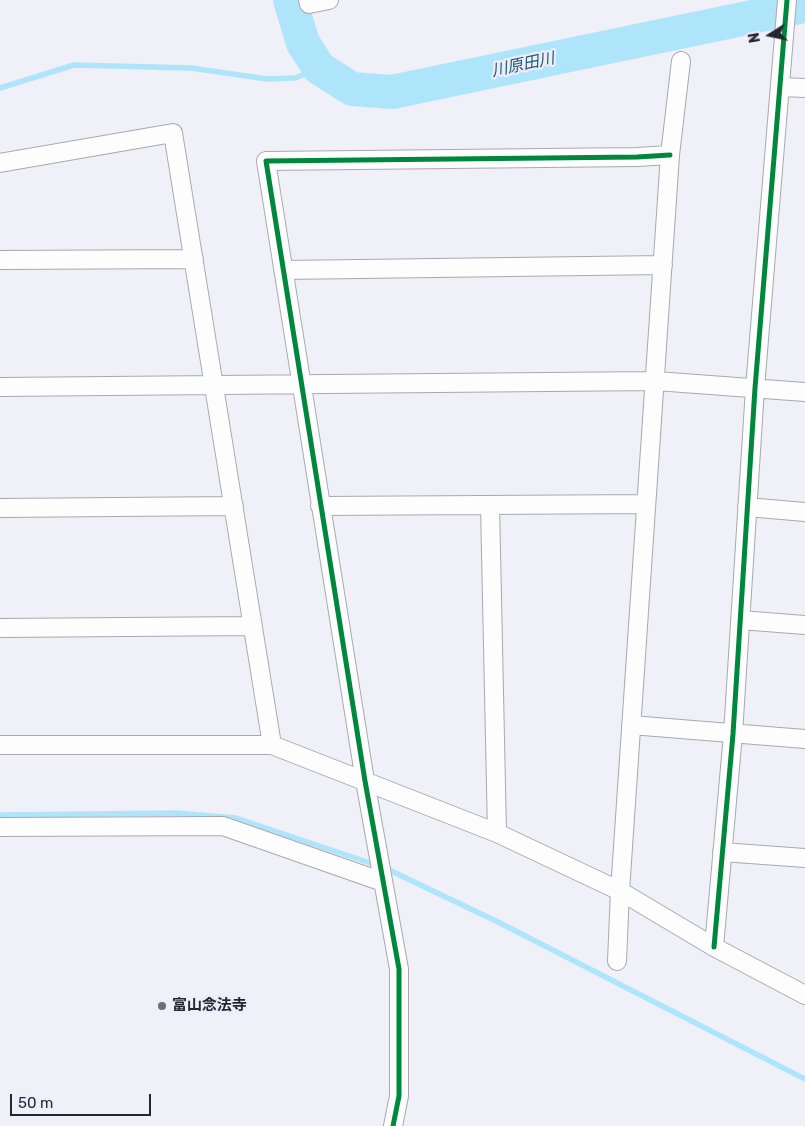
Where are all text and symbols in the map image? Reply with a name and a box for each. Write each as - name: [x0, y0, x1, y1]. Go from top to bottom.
- north arrow: [745, 10, 795, 60]
- text: N: [745, 31, 764, 44]
- water label: 川原田川: [490, 49, 556, 81]
- place label: 富山念法寺: [172, 997, 247, 1015]
- marker: 富山念法寺: [156, 1000, 168, 1012]
- scale bar: [12, 1084, 154, 1116]
- text: 50 m: [18, 1094, 53, 1112]

